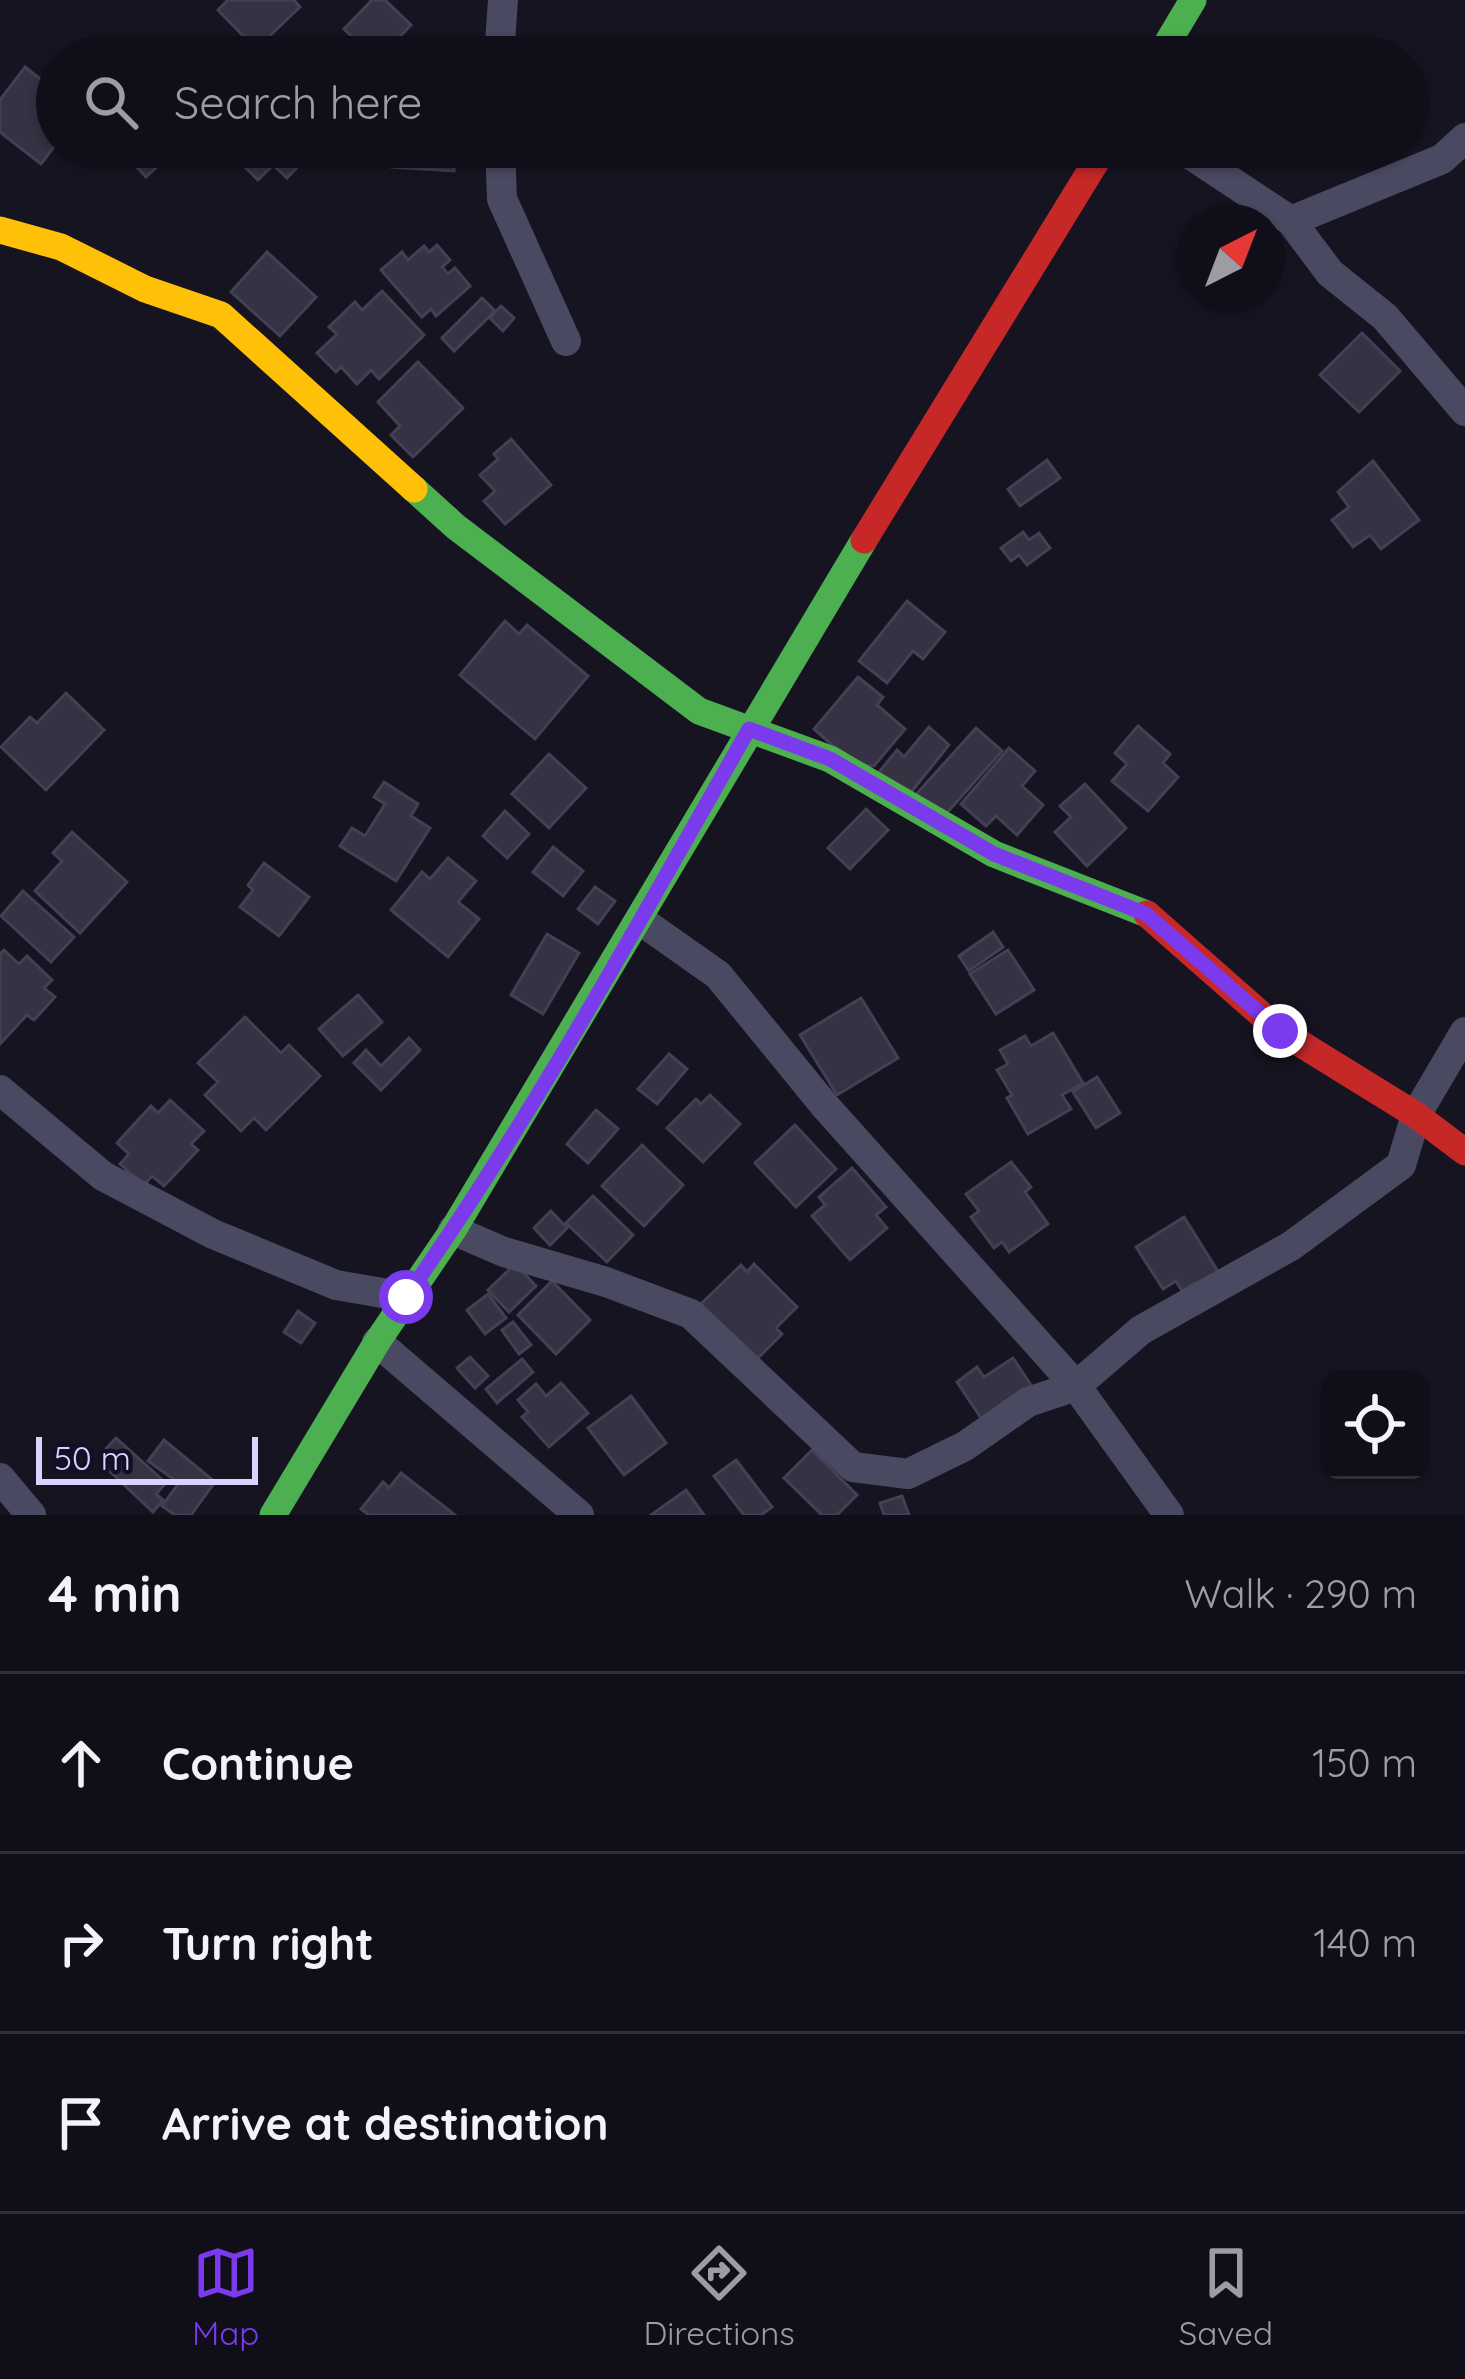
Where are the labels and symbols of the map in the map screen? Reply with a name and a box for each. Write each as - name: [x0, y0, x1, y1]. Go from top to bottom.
- north arrow: [1177, 204, 1285, 312]
- route end: [1253, 1004, 1307, 1058]
- route start: [379, 1270, 433, 1324]
- scale bar: [36, 1431, 258, 1484]

